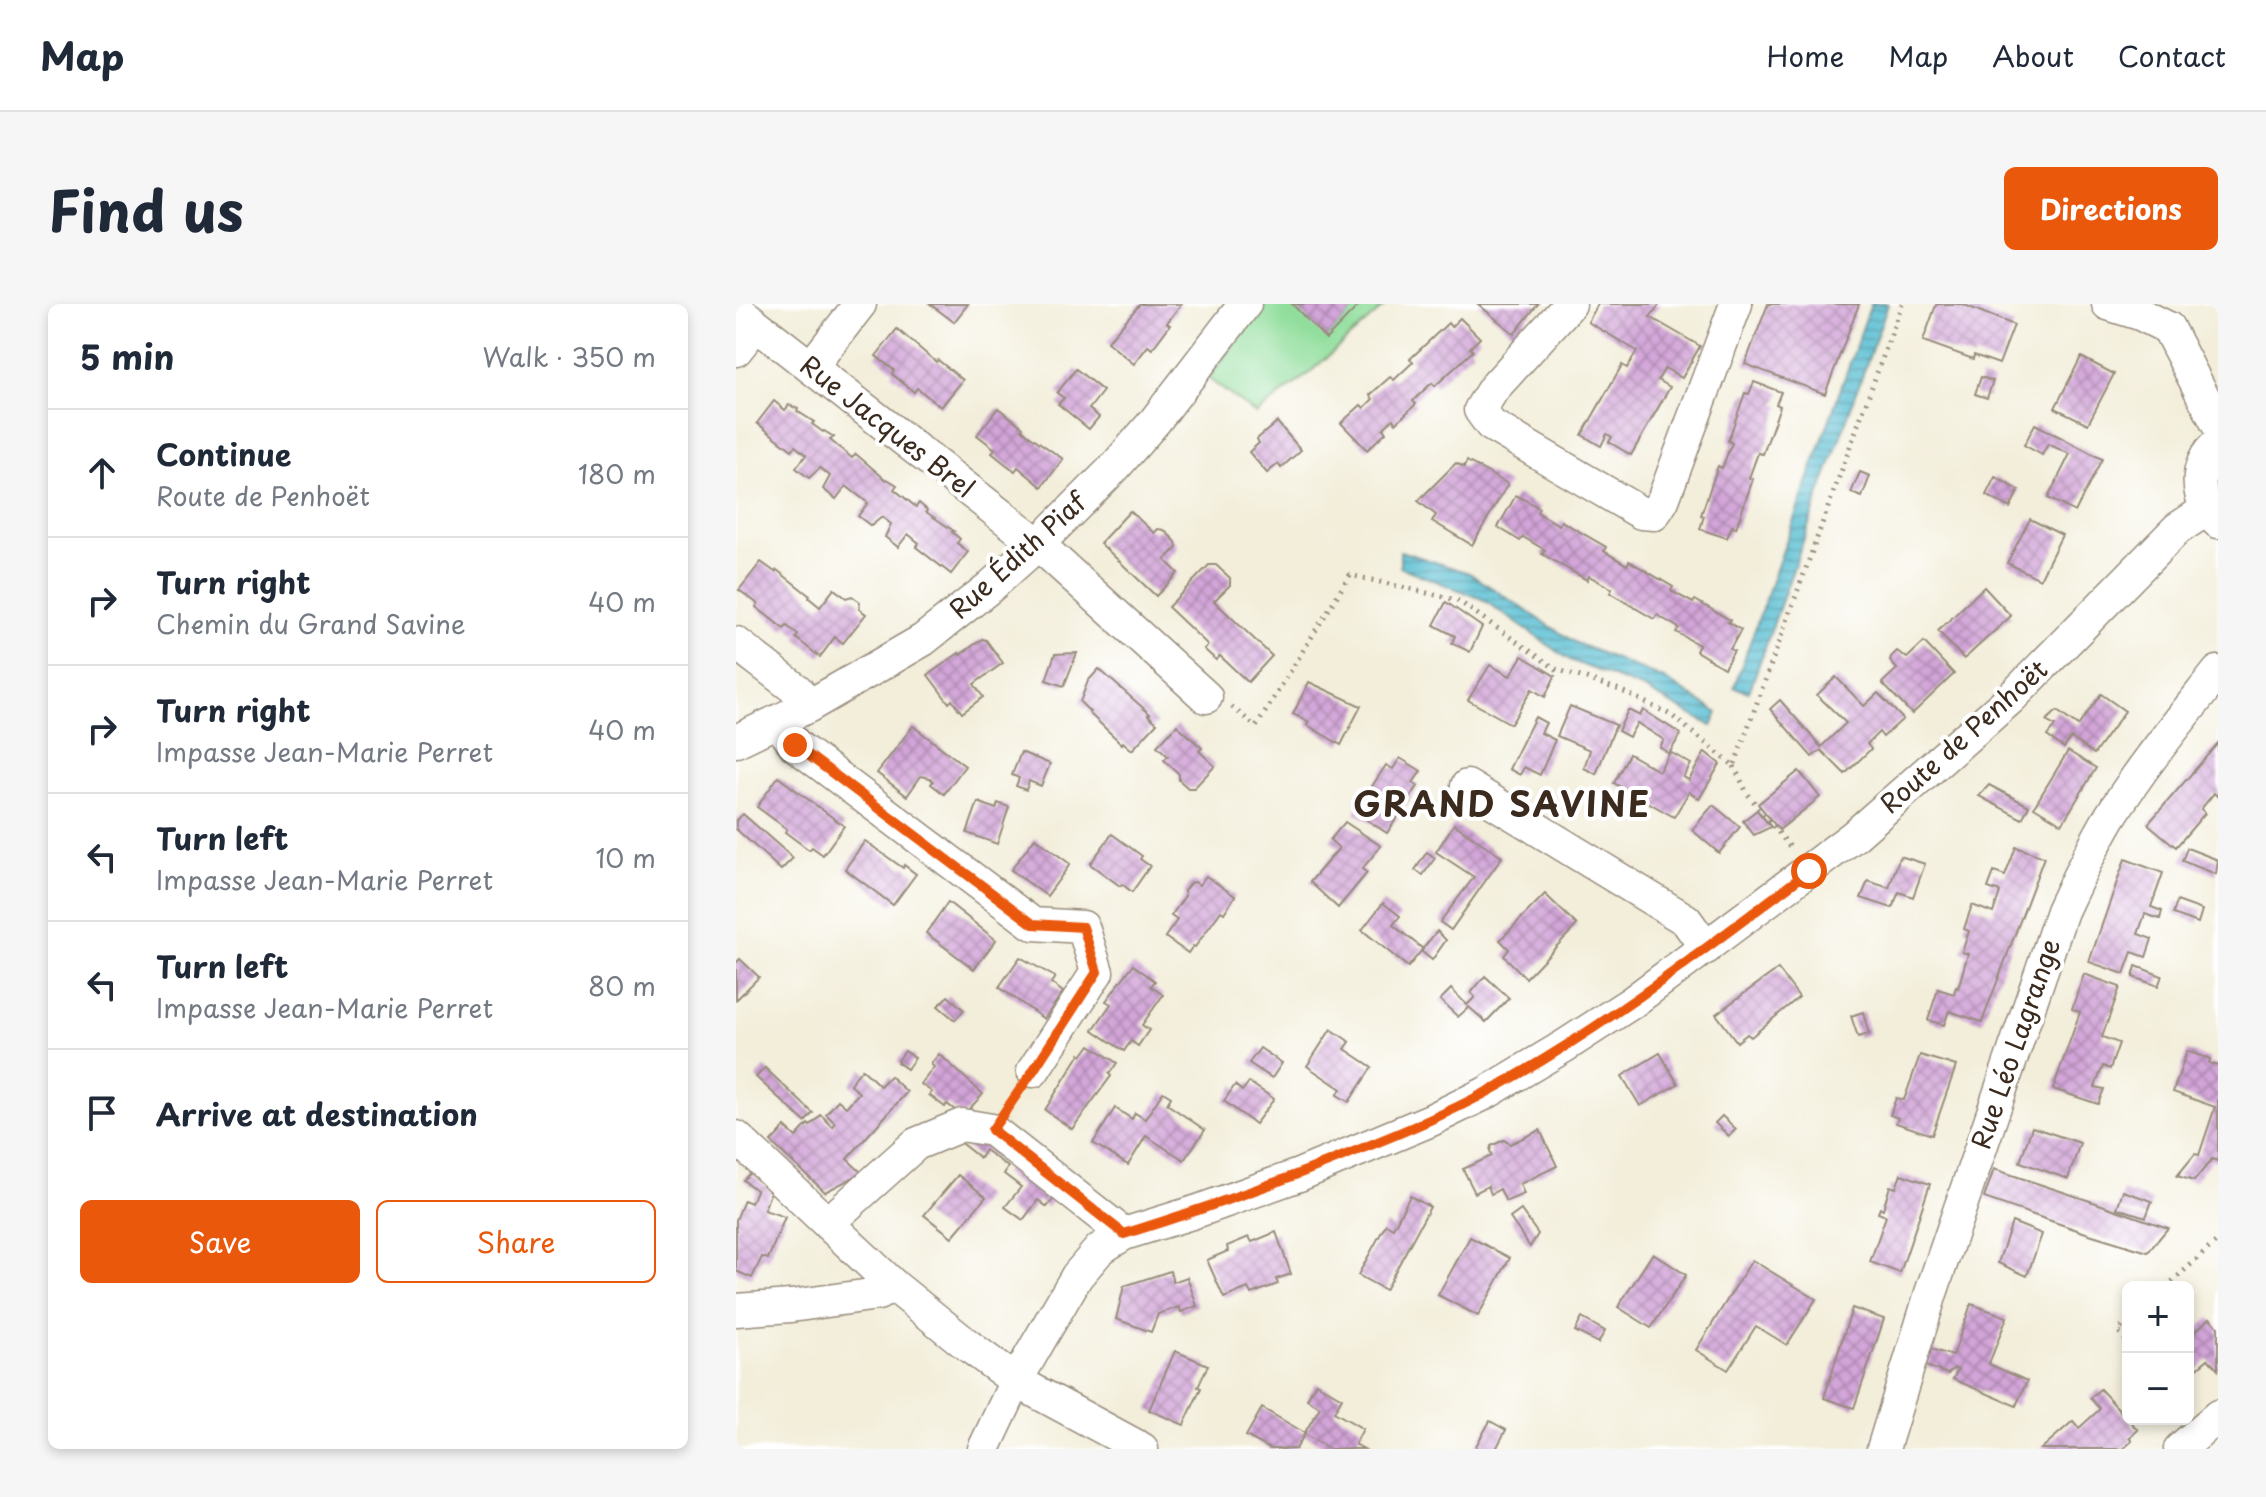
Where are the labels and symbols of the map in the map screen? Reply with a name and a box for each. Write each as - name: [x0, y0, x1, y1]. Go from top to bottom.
- street label: Rue Jacques Brel: [793, 345, 983, 506]
- street label: Rue Édith Piaf: [940, 481, 1096, 627]
- street label: Route de Penhoët: [1870, 650, 2056, 822]
- route end: [777, 727, 813, 763]
- district label: GRAND SAVINE: [1353, 777, 1651, 829]
- route start: [1791, 853, 1827, 889]
- street label: Rue Léo Lagrange: [1960, 933, 2069, 1154]

